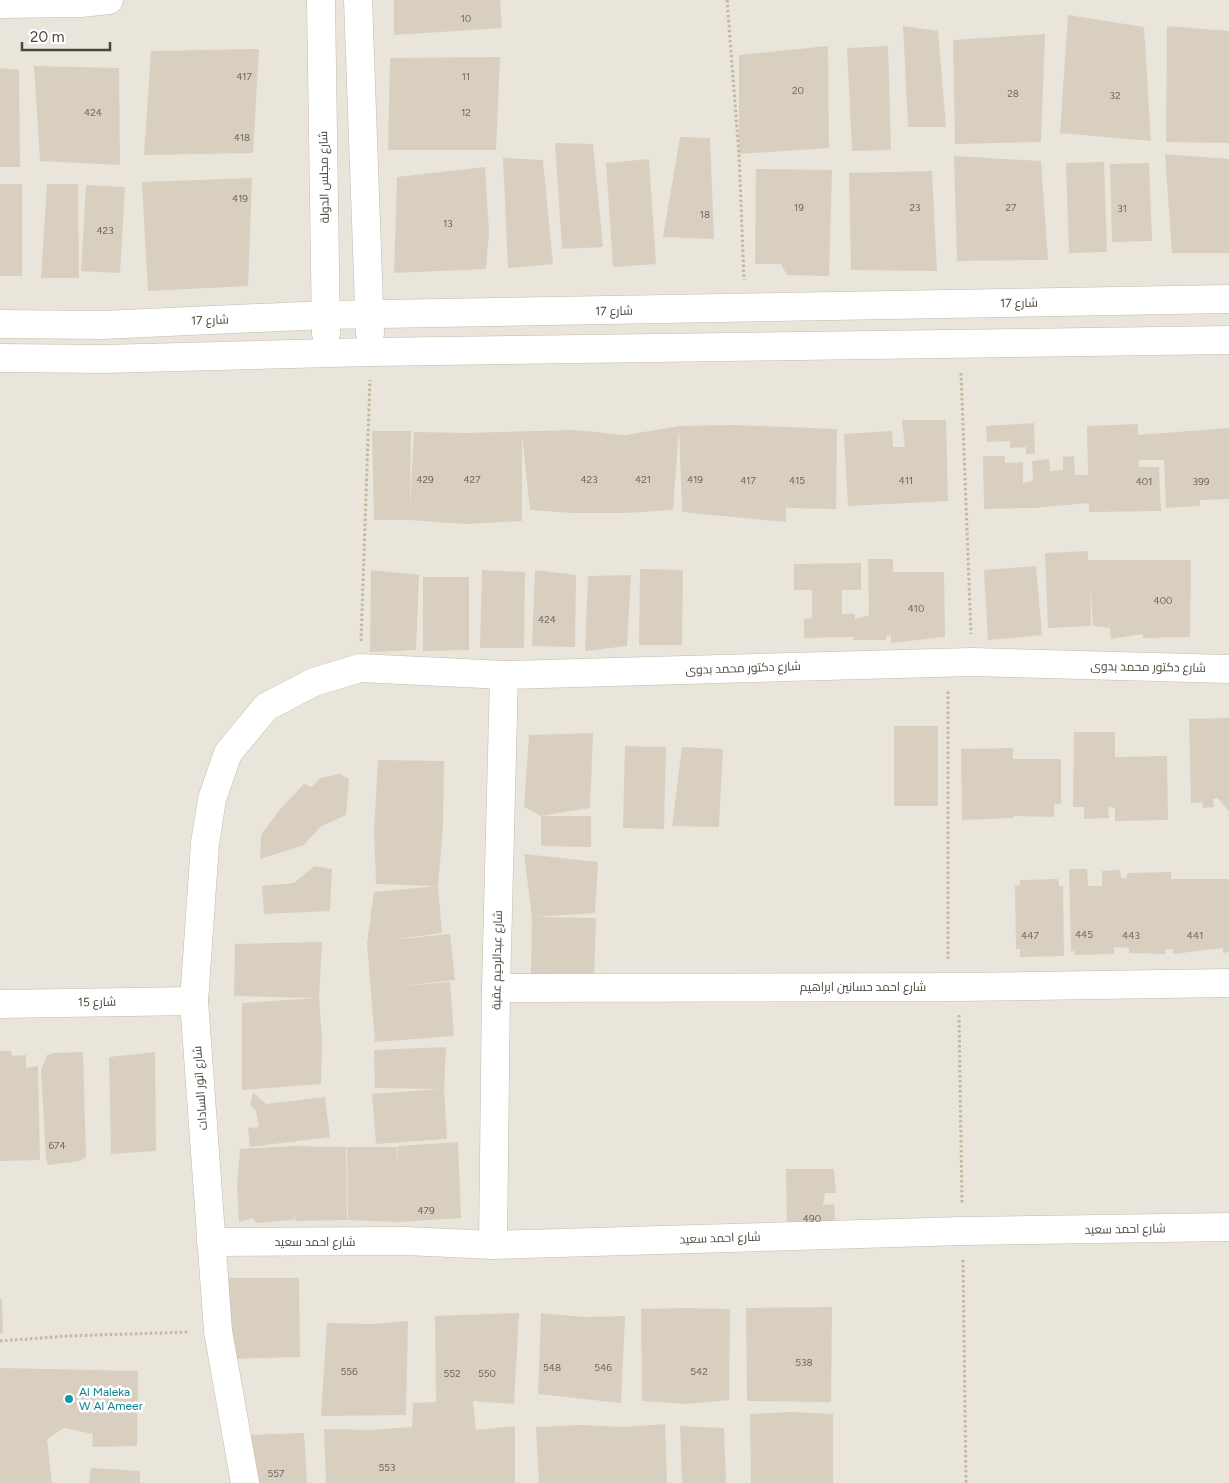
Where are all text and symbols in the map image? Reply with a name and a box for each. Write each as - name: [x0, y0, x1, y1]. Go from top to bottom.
- house number: 10: [461, 12, 471, 25]
- scale bar: [22, 20, 110, 52]
- text: 20 m: [30, 28, 64, 46]
- house number: 417: [236, 70, 252, 83]
- house number: 11: [462, 70, 470, 83]
- house number: 20: [792, 84, 804, 97]
- house number: 28: [1007, 87, 1019, 100]
- house number: 32: [1109, 89, 1121, 102]
- house number: 424: [84, 106, 102, 119]
- house number: 12: [461, 106, 471, 119]
- house number: 418: [234, 131, 250, 144]
- street label: شارع مجلس الدولة: [316, 131, 333, 223]
- house number: 419: [232, 192, 248, 205]
- house number: 19: [794, 201, 804, 214]
- house number: 23: [909, 201, 921, 214]
- house number: 27: [1006, 201, 1017, 214]
- house number: 31: [1117, 202, 1127, 215]
- house number: 18: [700, 208, 710, 221]
- house number: 13: [443, 217, 453, 230]
- house number: 423: [96, 224, 114, 237]
- street label: شارع 17: [1000, 296, 1038, 311]
- street label: شارع 17: [595, 304, 633, 319]
- street label: شارع 17: [191, 312, 229, 329]
- house number: 429: [416, 473, 434, 486]
- house number: 427: [463, 473, 481, 486]
- house number: 423: [580, 473, 598, 486]
- house number: 421: [635, 473, 651, 486]
- house number: 419: [687, 473, 703, 486]
- house number: 417: [740, 474, 756, 487]
- house number: 415: [789, 474, 805, 487]
- house number: 411: [899, 474, 913, 487]
- house number: 401: [1136, 475, 1152, 488]
- house number: 399: [1193, 475, 1210, 488]
- house number: 400: [1153, 594, 1173, 607]
- house number: 410: [908, 602, 924, 615]
- house number: 424: [538, 613, 556, 626]
- street label: شارع دكتور محمد بدوى: [685, 659, 801, 678]
- street label: شارع دكتور محمد بدوى: [1090, 659, 1206, 676]
- street label: شارع عبدالرحيم عقبة: [489, 910, 506, 1010]
- house number: 445: [1075, 928, 1093, 941]
- house number: 447: [1021, 929, 1040, 942]
- house number: 443: [1122, 929, 1140, 942]
- house number: 441: [1187, 929, 1203, 942]
- street label: شارع احمد حسانين ابراهيم: [800, 980, 926, 995]
- street label: شارع 15: [78, 995, 116, 1010]
- street label: شارع انور السادات: [190, 1045, 211, 1131]
- house number: 674: [48, 1139, 66, 1152]
- house number: 479: [417, 1204, 435, 1217]
- house number: 490: [803, 1212, 821, 1225]
- street label: شارع احمد سعيد: [1084, 1221, 1166, 1238]
- street label: شارع احمد سعيد: [679, 1230, 761, 1247]
- street label: شارع احمد سعيد: [274, 1235, 356, 1250]
- house number: 538: [795, 1356, 813, 1369]
- house number: 548: [543, 1361, 561, 1374]
- house number: 546: [594, 1361, 612, 1374]
- house number: 556: [340, 1365, 358, 1378]
- house number: 542: [690, 1365, 708, 1378]
- house number: 552: [443, 1367, 461, 1380]
- house number: 550: [478, 1367, 496, 1380]
- place label: Al Maleka W Al Ameer: [79, 1385, 143, 1413]
- marker: Al Maleka W Al Ameer: [63, 1393, 75, 1405]
- house number: 553: [379, 1461, 395, 1474]
- house number: 557: [268, 1467, 285, 1480]

